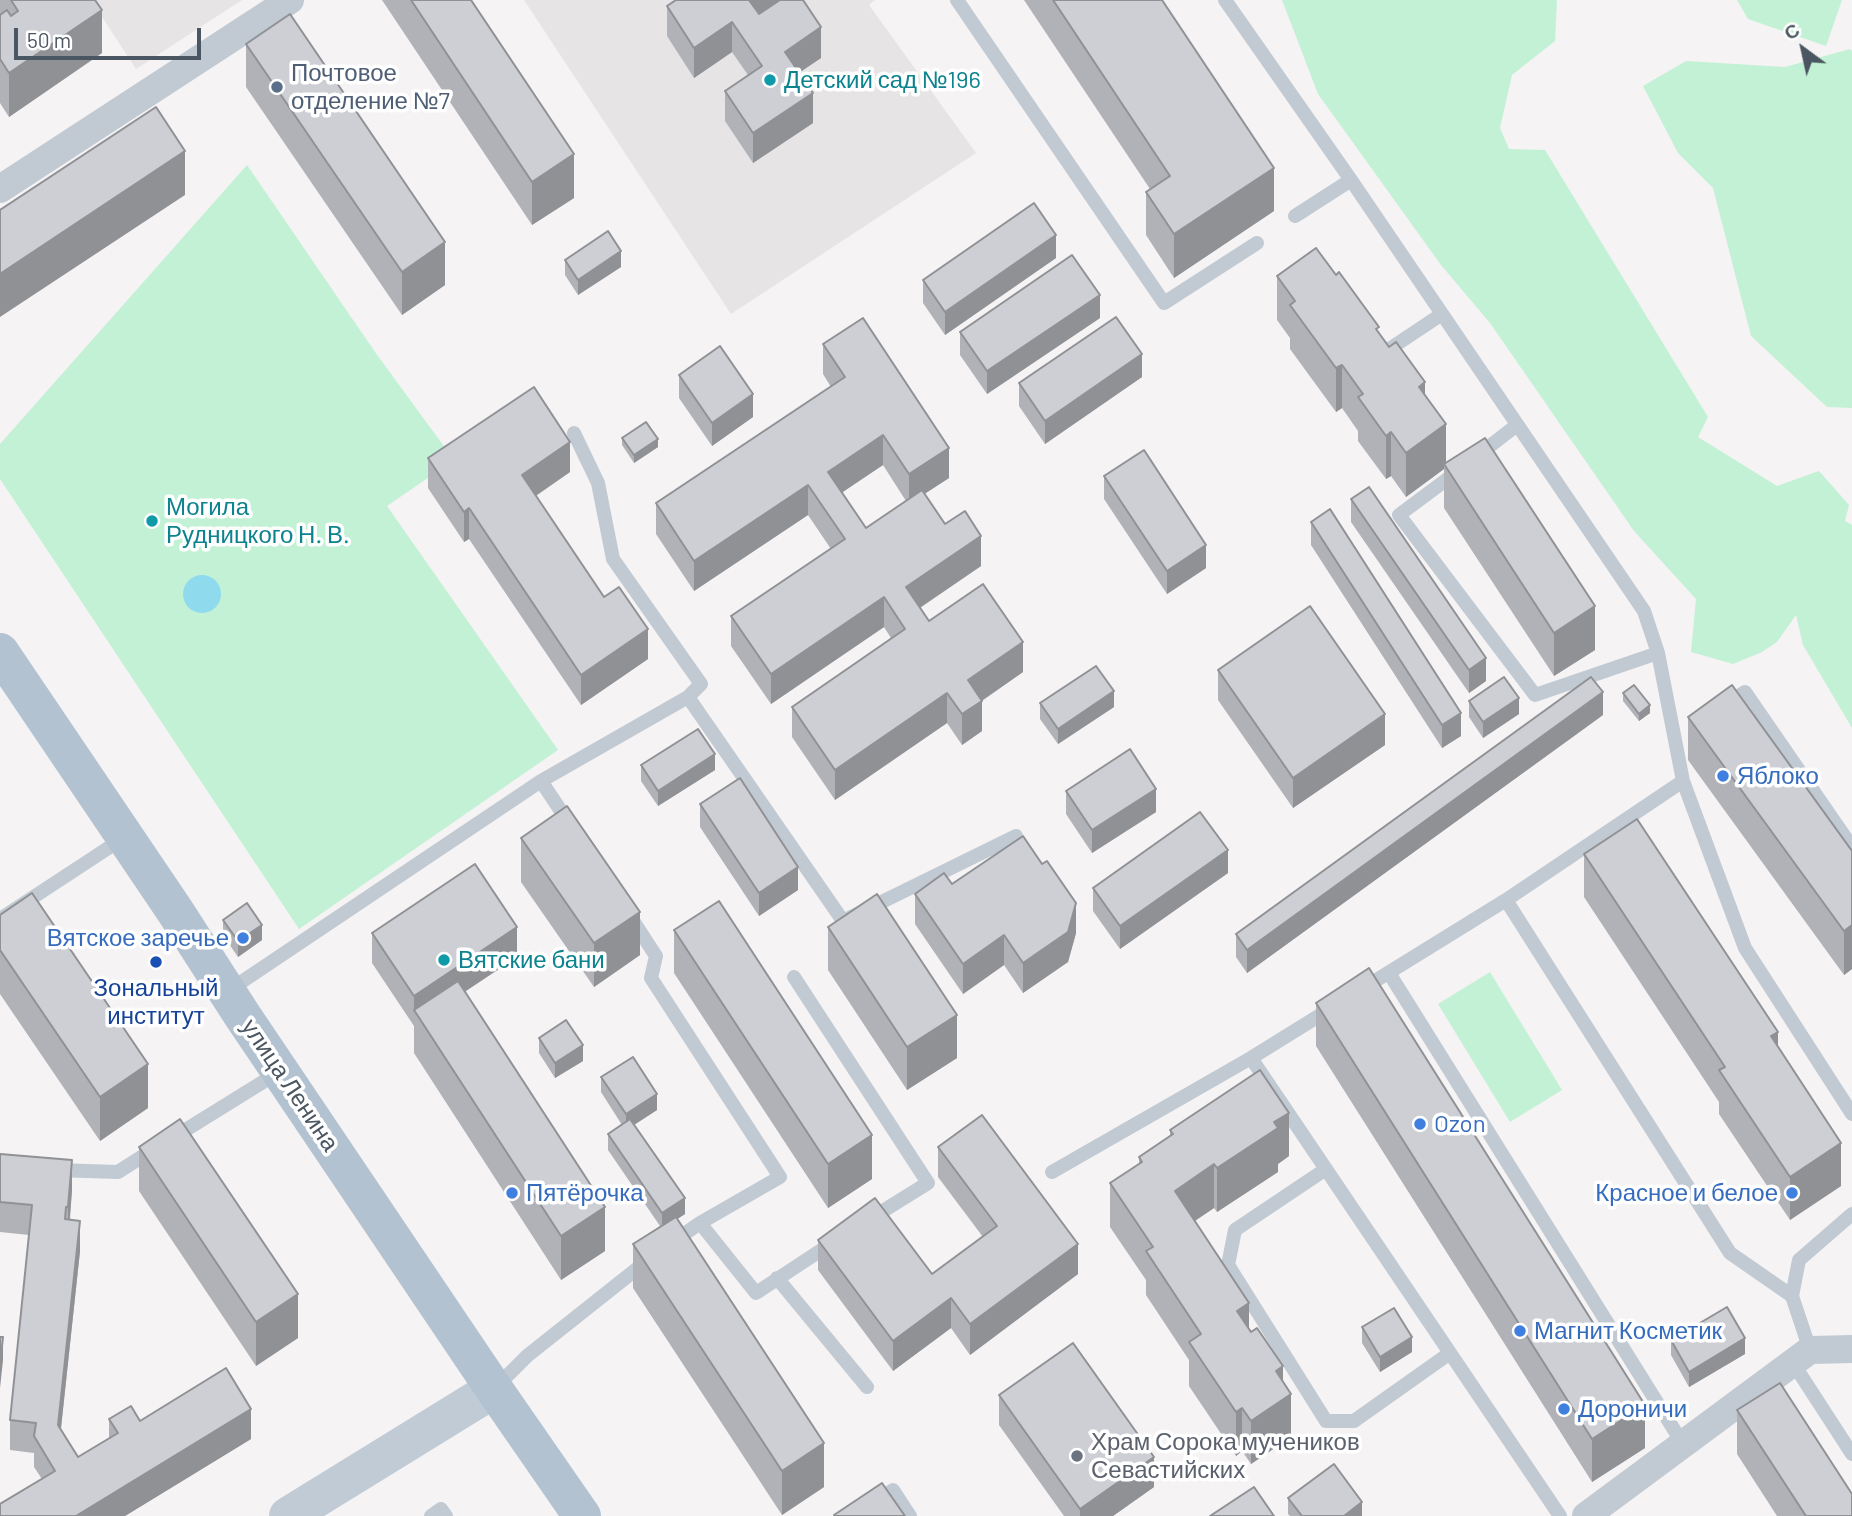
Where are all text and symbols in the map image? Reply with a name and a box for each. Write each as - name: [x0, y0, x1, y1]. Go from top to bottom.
- scale bar: [18, 14, 205, 58]
- north arrow: [1768, 14, 1838, 84]
- text: С: [1779, 18, 1803, 44]
- text: 50 m: [27, 27, 71, 52]
- place label: Почтовое отделение №7: [291, 59, 450, 115]
- place label: Детский сад №196: [784, 66, 981, 94]
- marker: Детский сад №196: [762, 72, 778, 88]
- marker: Почтовое отделение №7: [269, 79, 285, 95]
- place label: Могила Рудницкого Н. В.: [166, 493, 350, 549]
- marker: Могила Рудницкого Н. В.: [144, 513, 160, 529]
- place label: Яблоко: [1737, 762, 1819, 790]
- marker: Яблоко: [1715, 768, 1731, 784]
- place label: Вятское заречье: [47, 924, 229, 952]
- marker: Вятское заречье: [235, 930, 251, 946]
- place label: Вятские бани: [458, 946, 605, 974]
- marker: Вятские бани: [436, 952, 452, 968]
- marker: Зональный институт: [148, 954, 164, 970]
- place label: Зональный институт: [94, 974, 218, 1030]
- street label: улица Ленина: [235, 1013, 345, 1157]
- place label: Ozon: [1434, 1110, 1486, 1138]
- marker: Ozon: [1412, 1116, 1428, 1132]
- place label: Пятёрочка: [526, 1179, 644, 1207]
- place label: Красное и белое: [1595, 1179, 1778, 1207]
- marker: Пятёрочка: [504, 1185, 520, 1201]
- marker: Красное и белое: [1784, 1185, 1800, 1201]
- place label: Магнит Косметик: [1534, 1317, 1722, 1345]
- marker: Магнит Косметик: [1512, 1323, 1528, 1339]
- place label: Дороничи: [1578, 1395, 1687, 1423]
- marker: Дороничи: [1556, 1401, 1572, 1417]
- place label: Храм Сорока мучеников Севастийских: [1091, 1428, 1360, 1484]
- marker: Храм Сорока мучеников Севастийских: [1069, 1448, 1085, 1464]

